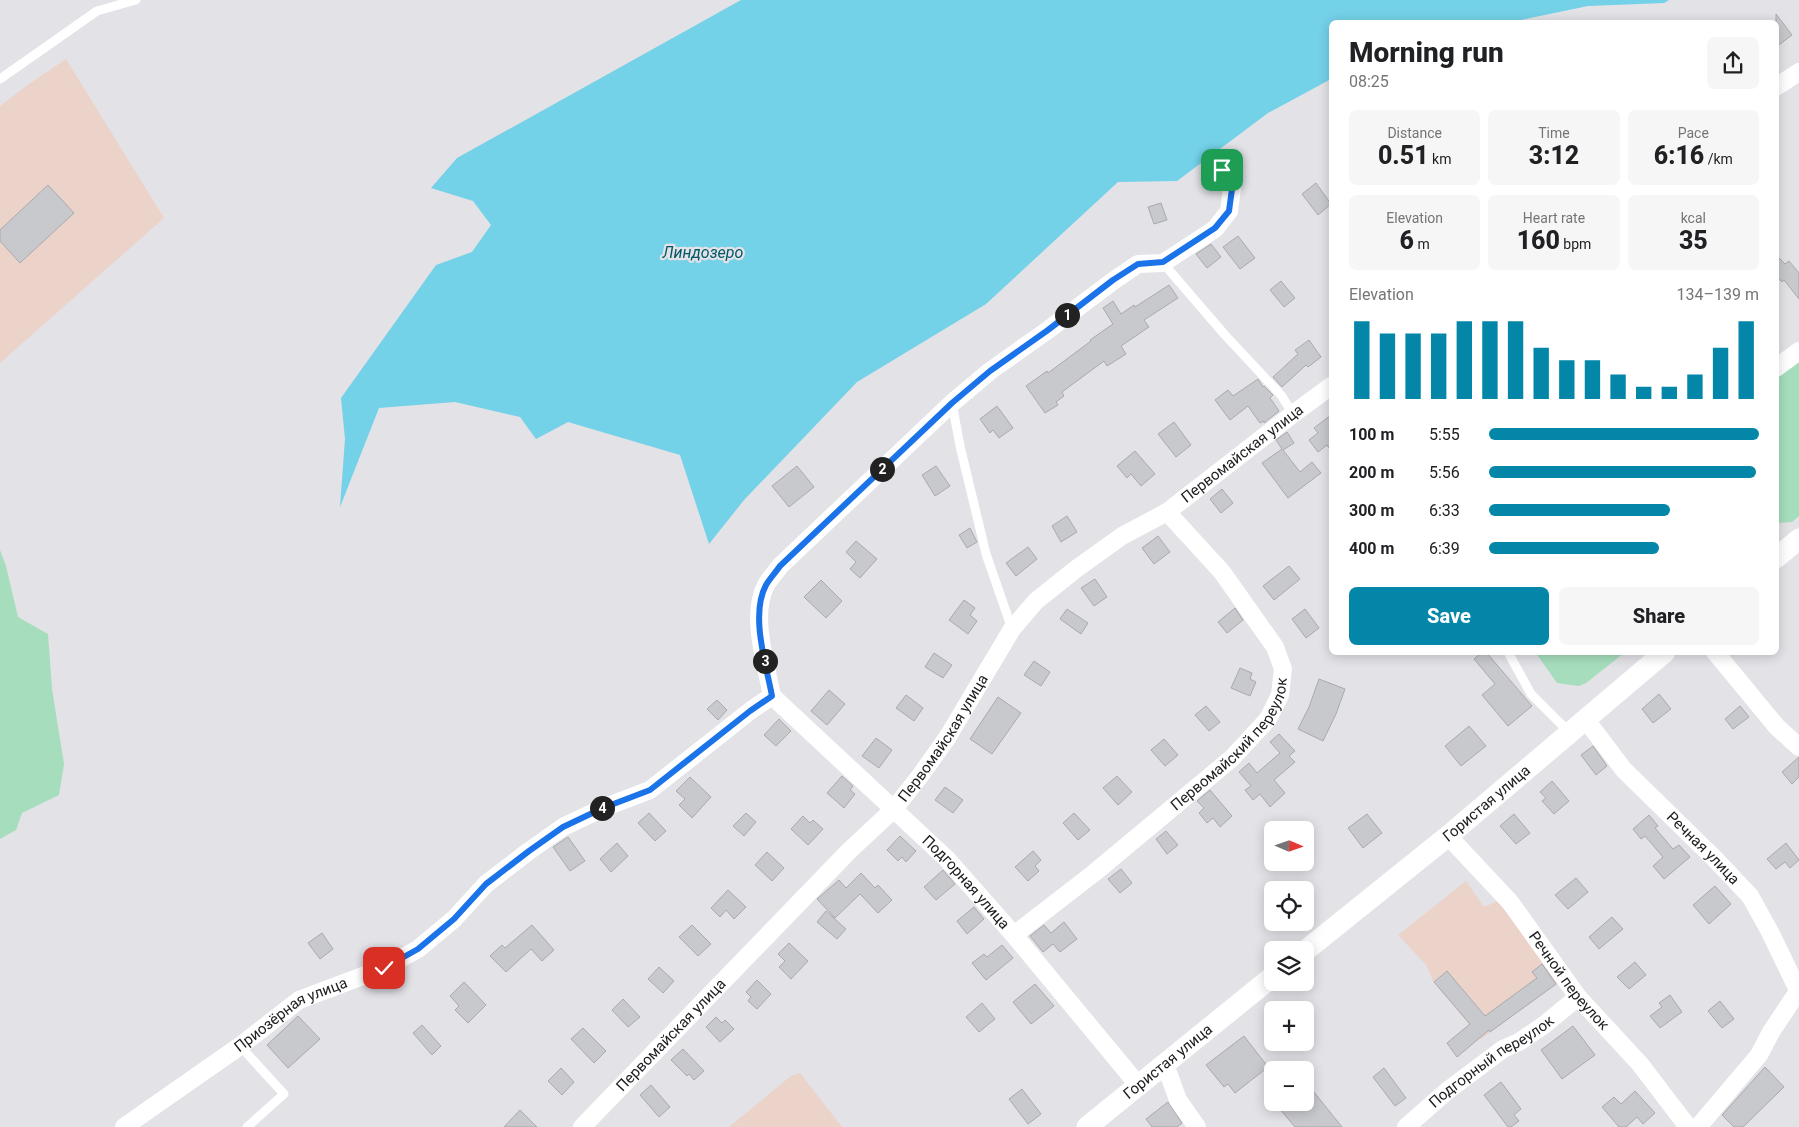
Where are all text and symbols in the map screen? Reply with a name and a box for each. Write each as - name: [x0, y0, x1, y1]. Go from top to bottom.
- text: Morning run: [1349, 36, 1504, 69]
- button: share: [1707, 37, 1759, 89]
- text: 08:25: [1349, 72, 1389, 91]
- text: Distance: [1387, 125, 1442, 141]
- text: Time: [1538, 125, 1570, 141]
- text: Pace: [1678, 125, 1709, 141]
- text: 0.51: [1378, 141, 1429, 170]
- text: 3:12: [1529, 141, 1579, 170]
- text: 6:16: [1654, 141, 1704, 170]
- pin: [1201, 149, 1243, 191]
- text: km: [1429, 151, 1451, 167]
- text: /km: [1704, 151, 1733, 167]
- icon: arrive: [1208, 156, 1236, 184]
- text: Elevation: [1386, 210, 1443, 226]
- text: Heart rate: [1523, 210, 1585, 226]
- text: kcal: [1681, 210, 1706, 226]
- text: 6: [1400, 226, 1414, 255]
- text: 160: [1517, 226, 1560, 255]
- text: 35: [1679, 226, 1708, 255]
- text: m: [1414, 236, 1430, 252]
- text: bpm: [1560, 236, 1591, 252]
- water label: Линдозеро: [662, 243, 744, 262]
- text: Elevation: [1349, 285, 1414, 304]
- text: 134–139 m: [1677, 285, 1759, 304]
- pin: 1: [1054, 302, 1080, 328]
- text: 1: [1063, 307, 1072, 323]
- street label: Первомайская улица: [1178, 401, 1307, 507]
- text: 100 m: [1349, 425, 1394, 444]
- text: 5:55: [1429, 425, 1460, 444]
- pin: 2: [870, 456, 894, 482]
- text: 2: [878, 461, 887, 477]
- text: 200 m: [1349, 463, 1394, 482]
- text: 5:56: [1429, 463, 1460, 482]
- text: 300 m: [1349, 501, 1394, 520]
- text: 6:33: [1429, 501, 1460, 520]
- text: 400 m: [1349, 539, 1394, 558]
- text: 6:39: [1429, 539, 1460, 558]
- button: Save: [1349, 587, 1549, 645]
- button: Share: [1559, 587, 1759, 645]
- pin: 3: [752, 648, 778, 674]
- text: 3: [761, 653, 770, 669]
- street label: Первомайская улица: [894, 671, 992, 805]
- street label: Первомайский переулок: [1167, 677, 1291, 814]
- street label: Гористая улица: [1439, 761, 1534, 846]
- pin: 4: [590, 796, 614, 820]
- text: 4: [598, 800, 607, 816]
- street label: Речная улица: [1663, 808, 1743, 888]
- north arrow: [1264, 821, 1314, 871]
- map controls: [1264, 821, 1314, 1111]
- street label: Подгорная улица: [918, 832, 1013, 933]
- button: locate: [1264, 881, 1314, 931]
- street label: Речной переулок: [1525, 928, 1613, 1034]
- button: layers: [1264, 941, 1314, 991]
- pin: [363, 947, 405, 989]
- icon: check: [370, 954, 398, 982]
- street label: Приозёрная улица: [231, 974, 350, 1056]
- street label: Первомайская улица: [613, 975, 729, 1095]
- button: +: [1264, 1001, 1314, 1051]
- street label: Подгорный переулок: [1425, 1012, 1558, 1112]
- street label: Гористая улица: [1120, 1020, 1216, 1103]
- button: −: [1264, 1061, 1314, 1111]

